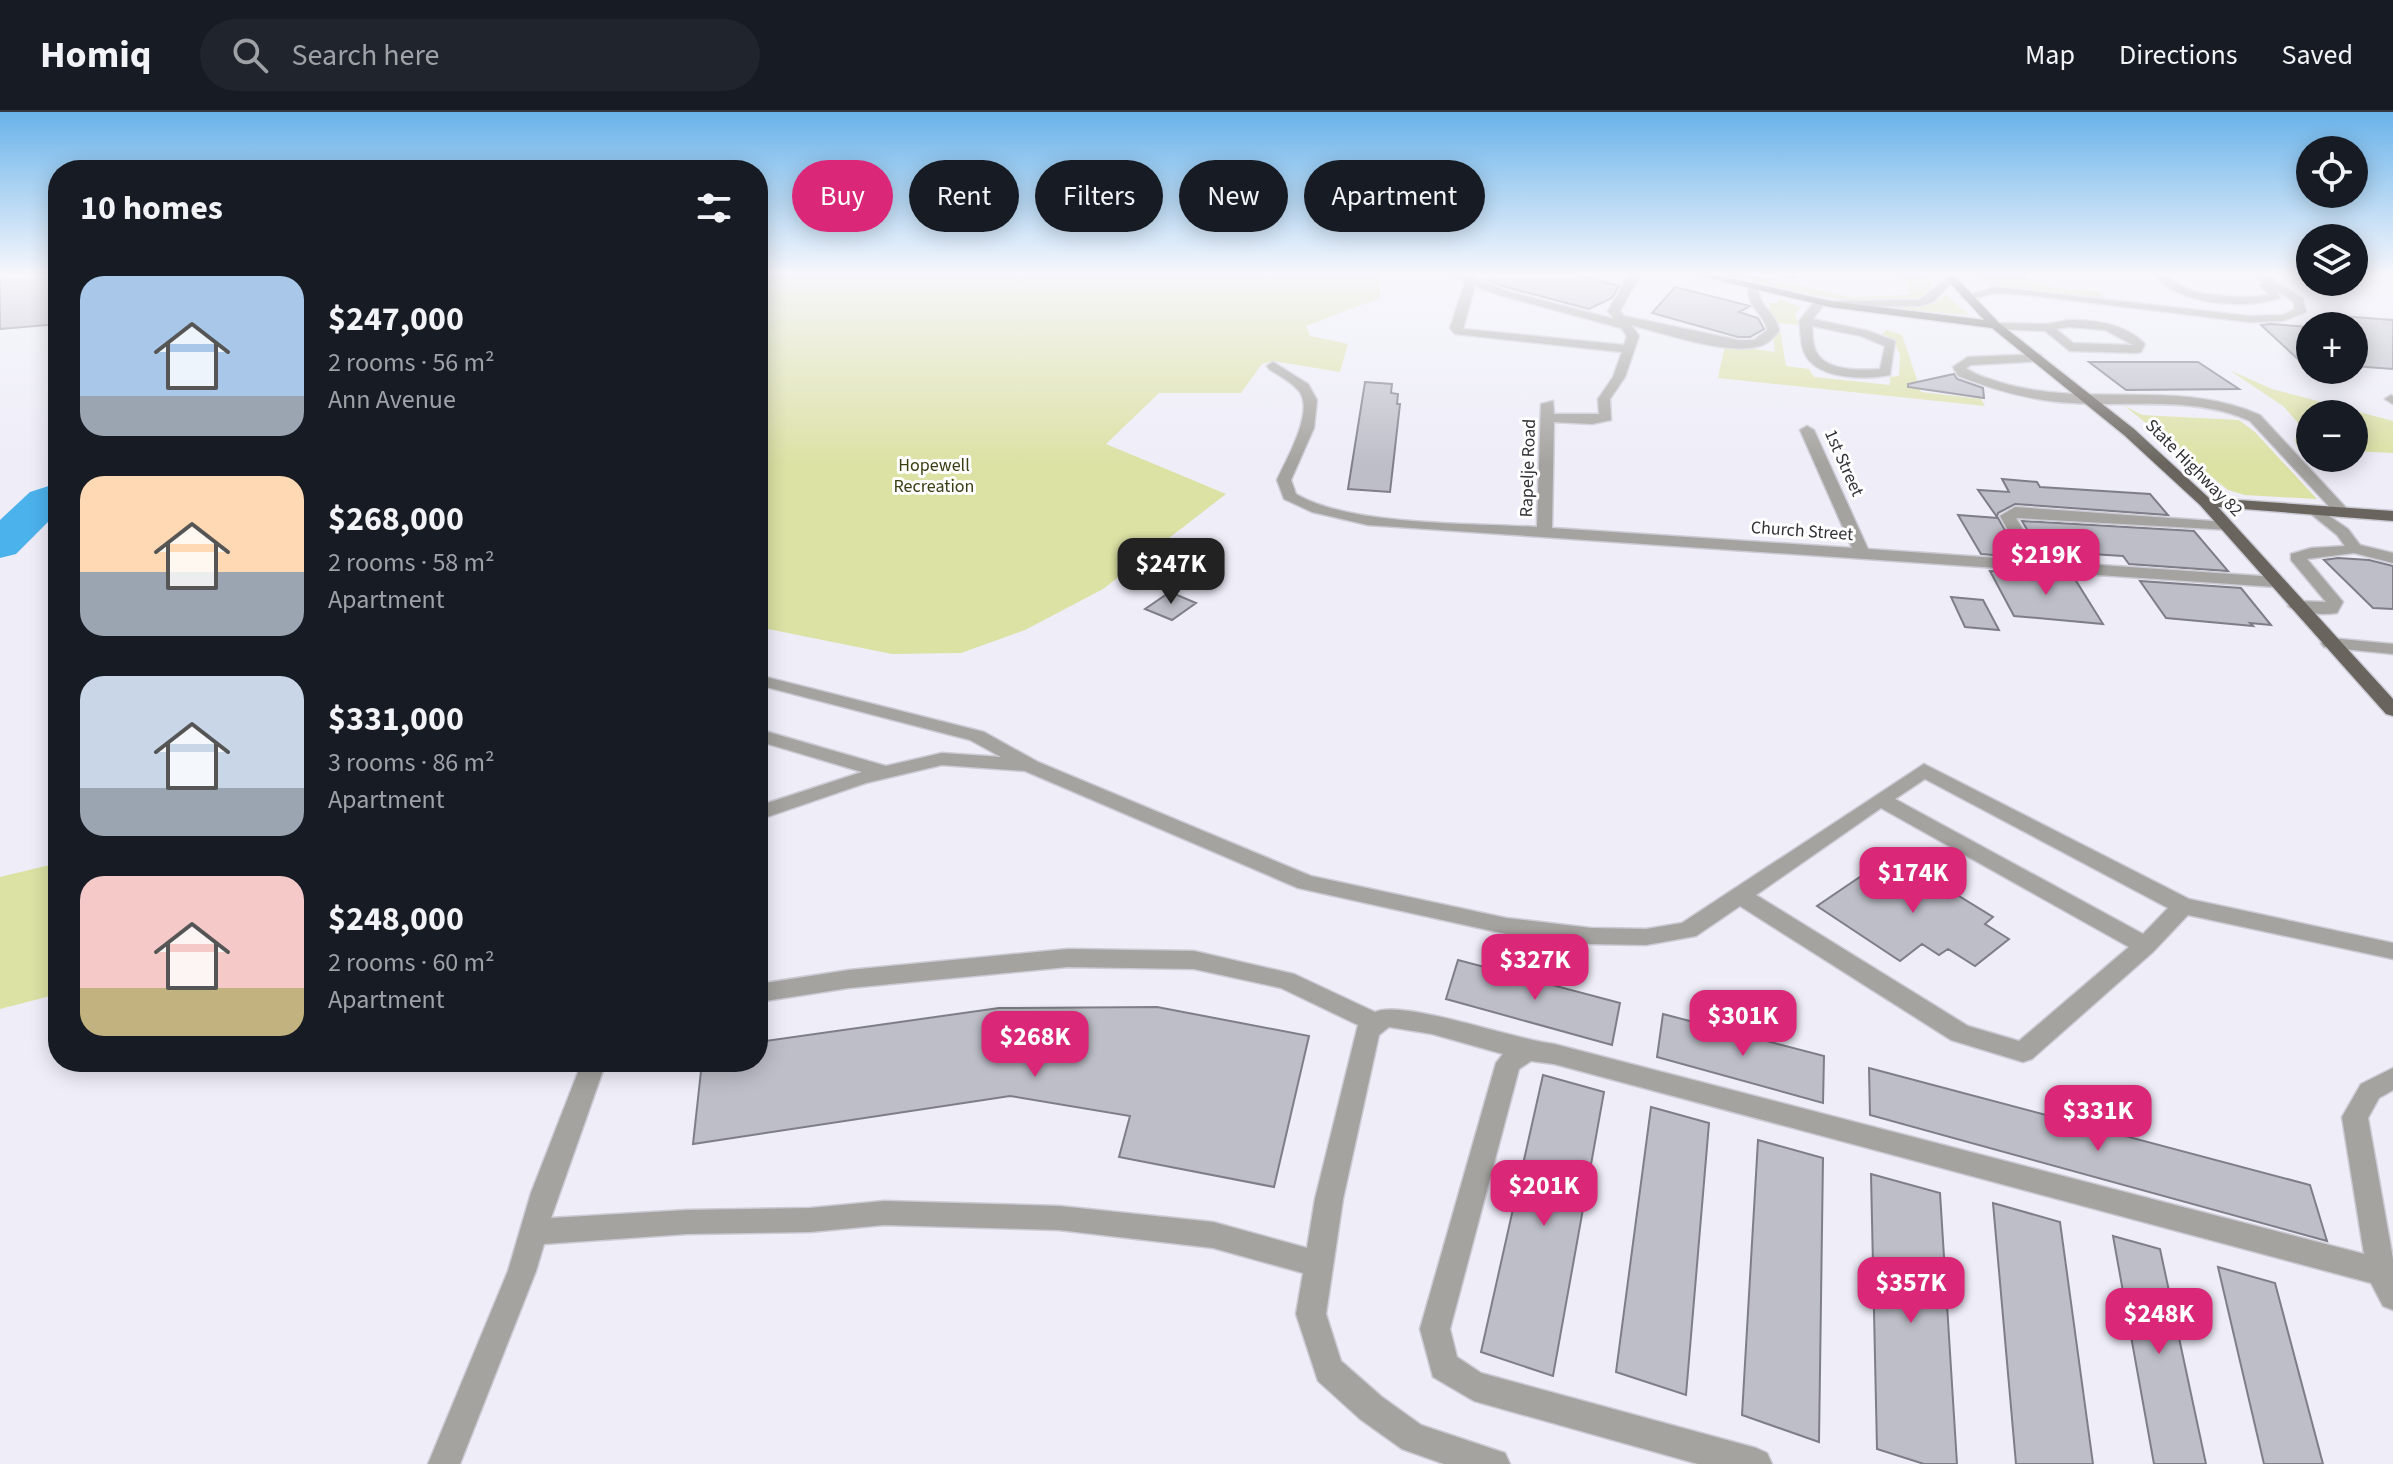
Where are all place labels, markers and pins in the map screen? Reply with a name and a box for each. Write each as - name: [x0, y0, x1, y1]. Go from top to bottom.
- pin: $219K: [1990, 529, 2102, 597]
- pin: $247K: [1115, 538, 1227, 606]
- pin: $174K: [1857, 847, 1969, 915]
- pin: $327K: [1479, 934, 1591, 1002]
- pin: $301K: [1687, 990, 1799, 1058]
- pin: $268K: [979, 1011, 1091, 1079]
- pin: $331K: [2042, 1085, 2154, 1153]
- pin: $201K: [1488, 1160, 1600, 1228]
- pin: $357K: [1855, 1257, 1967, 1325]
- pin: $248K: [2103, 1288, 2215, 1356]

